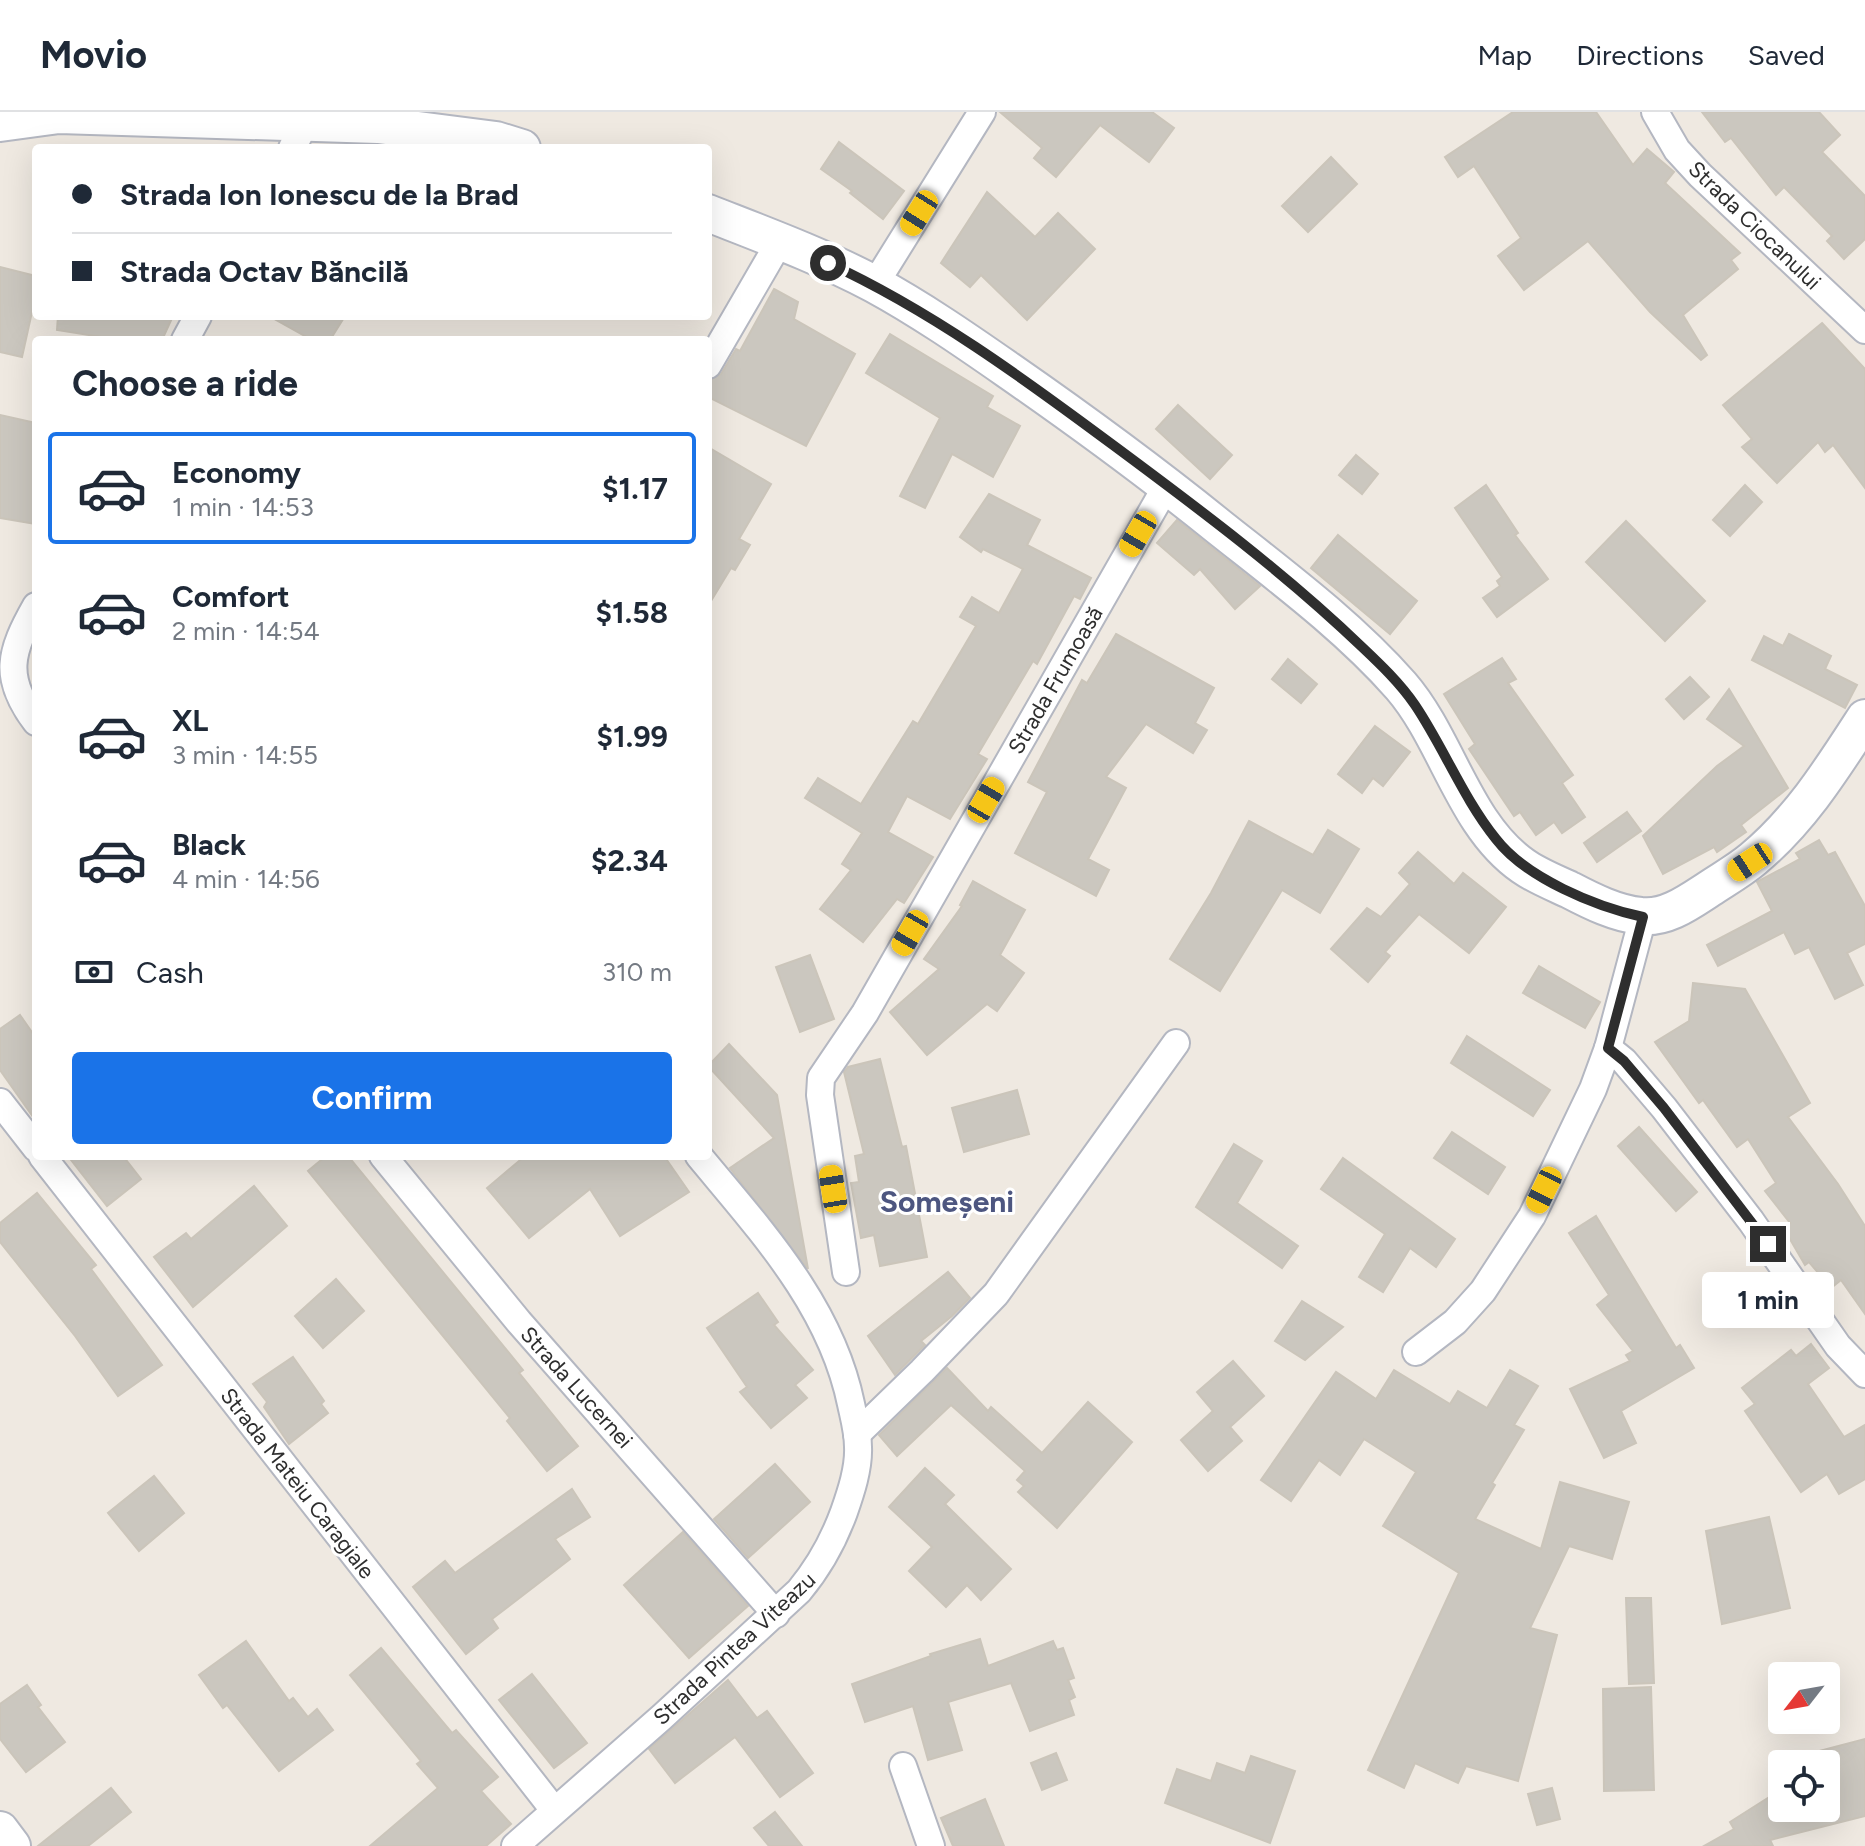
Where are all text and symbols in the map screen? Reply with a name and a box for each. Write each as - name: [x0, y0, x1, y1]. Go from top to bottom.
- text: Movio: [40, 32, 147, 78]
- text: Map: [1478, 38, 1532, 72]
- text: Directions: [1576, 38, 1704, 72]
- text: Saved: [1748, 38, 1825, 72]
- street label: Strada Ciocanului: [1683, 155, 1826, 295]
- text: Strada Ion Ionescu de la Brad: [120, 176, 519, 213]
- car: [896, 186, 942, 240]
- route start: [810, 245, 846, 281]
- text: Strada Octav Băncilă: [120, 253, 408, 290]
- text: Choose a ride: [72, 362, 298, 405]
- icon: car: [76, 452, 148, 524]
- text: Economy: [172, 454, 301, 491]
- text: $1.17: [602, 470, 668, 507]
- text: 1 min · 14:53: [172, 491, 314, 523]
- car: [1116, 507, 1160, 561]
- icon: car: [76, 576, 148, 648]
- text: Comfort: [172, 578, 290, 615]
- text: $1.58: [595, 594, 668, 631]
- street label: Strada Frumoasă: [1002, 602, 1109, 759]
- text: 2 min · 14:54: [172, 615, 320, 647]
- icon: car: [76, 700, 148, 772]
- text: XL: [172, 702, 208, 739]
- text: $1.99: [596, 718, 668, 755]
- text: 3 min · 14:55: [172, 739, 318, 771]
- car: [964, 773, 1008, 827]
- icon: car: [76, 824, 148, 896]
- text: Black: [172, 826, 246, 863]
- car: [1723, 839, 1777, 885]
- text: $2.34: [591, 842, 668, 879]
- text: 4 min · 14:56: [172, 863, 320, 895]
- car: [888, 906, 932, 960]
- icon: cash: [72, 950, 116, 994]
- text: Cash: [136, 954, 204, 991]
- text: 310 m: [602, 956, 672, 988]
- button: Confirm: [72, 1052, 672, 1144]
- car: [817, 1163, 849, 1215]
- car: [1523, 1163, 1565, 1217]
- district label: Someșeni: [880, 1183, 1014, 1220]
- route end: [1750, 1226, 1786, 1262]
- callout: 1 min: [1702, 1272, 1834, 1328]
- text: 1 min: [1737, 1284, 1799, 1316]
- street label: Strada Lucernei: [515, 1321, 638, 1454]
- street label: Strada Mateiu Caragiale: [215, 1382, 381, 1584]
- street label: Strada Pintea Viteazu: [648, 1566, 821, 1731]
- north arrow: [1768, 1662, 1840, 1734]
- map controls: [1768, 1662, 1840, 1822]
- button: locate: [1768, 1750, 1840, 1822]

